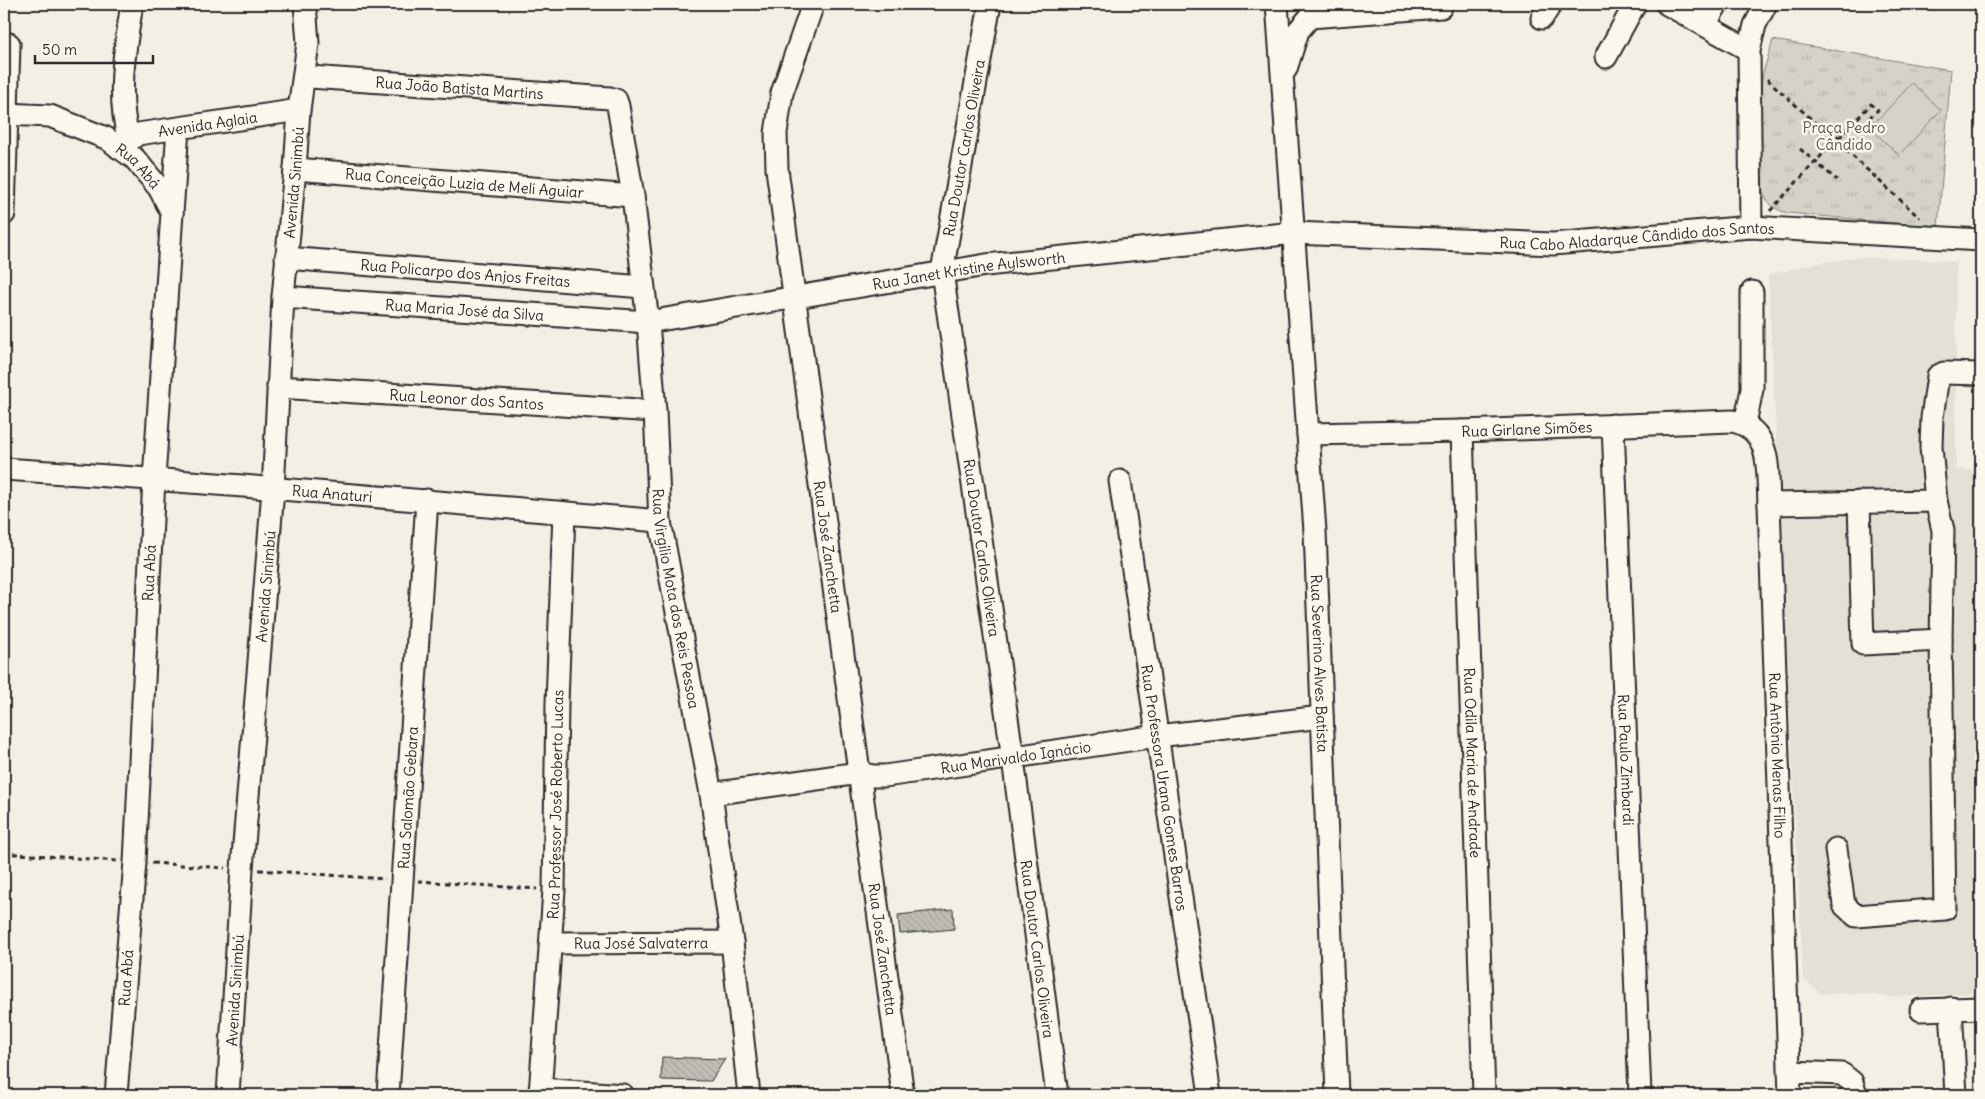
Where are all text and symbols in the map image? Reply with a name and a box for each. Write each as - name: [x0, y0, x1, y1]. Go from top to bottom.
- scale bar: [35, 32, 152, 64]
- text: 50 m: [42, 40, 77, 59]
- street label: Rua Doutor Carlos Oliveira: [939, 58, 989, 238]
- street label: Rua João Batista Martins: [375, 72, 544, 103]
- street label: Avenida Aglaia: [157, 107, 259, 140]
- park label: Praça Pedro Cândido: [1803, 118, 1885, 154]
- street label: Avenida Sinimbú: [279, 126, 307, 239]
- street label: Rua Abá: [112, 139, 165, 193]
- street label: Rua Conceição Luzia de Meli Aguiar: [344, 164, 584, 202]
- street label: Rua Cabo Aladarque Cândido dos Santos: [1499, 217, 1775, 254]
- street label: Rua Janet Kristine Aylsworth: [871, 247, 1067, 293]
- street label: Rua Policarpo dos Anjos Freitas: [360, 255, 571, 291]
- street label: Rua Maria José da Silva: [385, 295, 545, 324]
- street label: Rua Leonor dos Santos: [389, 385, 545, 413]
- street label: Rua Girlane Simões: [1461, 417, 1593, 441]
- street label: Rua Doutor Carlos Oliveira: [960, 458, 1005, 639]
- street label: Rua José Zanchetta: [810, 479, 847, 615]
- street label: Rua Anaturi: [291, 480, 373, 506]
- street label: Rua Virgílio Mota dos Reis Pessoa: [649, 488, 704, 711]
- street label: Avenida Sinimbú: [251, 530, 279, 643]
- street label: Rua Abá: [138, 544, 160, 602]
- street label: Rua Severino Alves Batista: [1307, 574, 1333, 753]
- street label: Rua Professora Urana Gomes Barros: [1138, 663, 1192, 912]
- street label: Rua Odila Maria de Andrade: [1460, 667, 1486, 859]
- street label: Rua Antônio Menas Filho: [1765, 672, 1790, 839]
- street label: Rua Professor José Roberto Lucas: [543, 689, 567, 920]
- street label: Rua Paulo Zimbardi: [1614, 694, 1639, 826]
- street label: Rua Salomão Gebara: [393, 725, 422, 870]
- street label: Rua Marivaldo Ignácio: [939, 736, 1092, 777]
- street label: Rua Doutor Carlos Oliveira: [1017, 859, 1059, 1040]
- street label: Rua José Zanchetta: [865, 882, 902, 1017]
- street label: Rua José Salvaterra: [574, 933, 709, 952]
- street label: Avenida Sinimbú: [222, 934, 247, 1047]
- street label: Rua Abá: [115, 949, 137, 1007]

